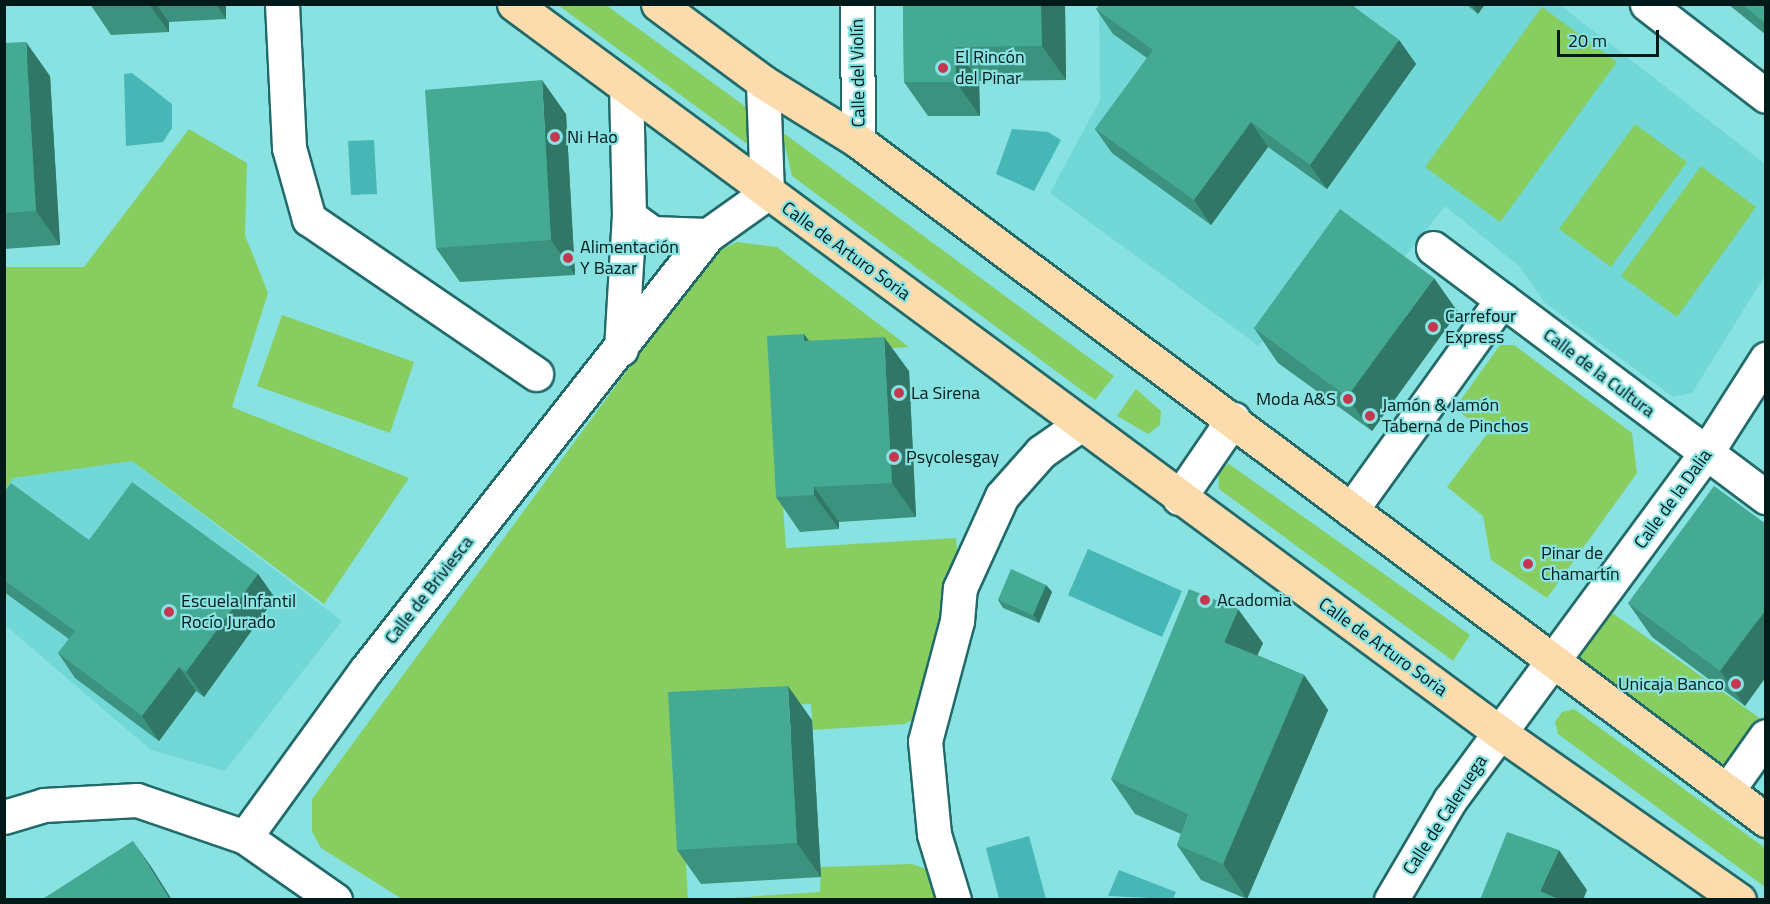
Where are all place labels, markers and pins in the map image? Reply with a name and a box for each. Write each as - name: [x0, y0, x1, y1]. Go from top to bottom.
- place label: El Rincón del Pinar: [955, 47, 1025, 90]
- marker: El Rincón del Pinar: [936, 61, 950, 75]
- place label: Ni Hao: [567, 126, 618, 148]
- marker: Ni Hao: [548, 130, 562, 144]
- place label: Alimentación Y Bazar: [580, 237, 679, 280]
- marker: Alimentación Y Bazar: [561, 251, 575, 265]
- place label: Carrefour Express: [1445, 306, 1516, 348]
- marker: Carrefour Express: [1426, 320, 1440, 334]
- place label: La Sirena: [911, 382, 980, 404]
- marker: La Sirena: [892, 386, 906, 400]
- place label: Moda A&S: [1256, 388, 1336, 410]
- marker: Moda A&S: [1341, 392, 1355, 406]
- place label: Jamón & Jamón Taberna de Pinchos: [1382, 395, 1529, 438]
- marker: Jamón & Jamón Taberna de Pinchos: [1363, 409, 1377, 423]
- place label: Psycolesgay: [906, 446, 999, 468]
- marker: Psycolesgay: [887, 450, 901, 464]
- place label: Pinar de Chamartín: [1541, 543, 1620, 586]
- marker: Pinar de Chamartín: [1519, 555, 1537, 573]
- place label: Acadomia: [1217, 589, 1292, 611]
- place label: Escuela Infantil Rocío Jurado: [181, 591, 296, 634]
- marker: Acadomia: [1198, 593, 1212, 607]
- marker: Escuela Infantil Rocío Jurado: [162, 605, 176, 619]
- place label: Unicaja Banco: [1618, 673, 1724, 695]
- marker: Unicaja Banco: [1729, 677, 1743, 691]

